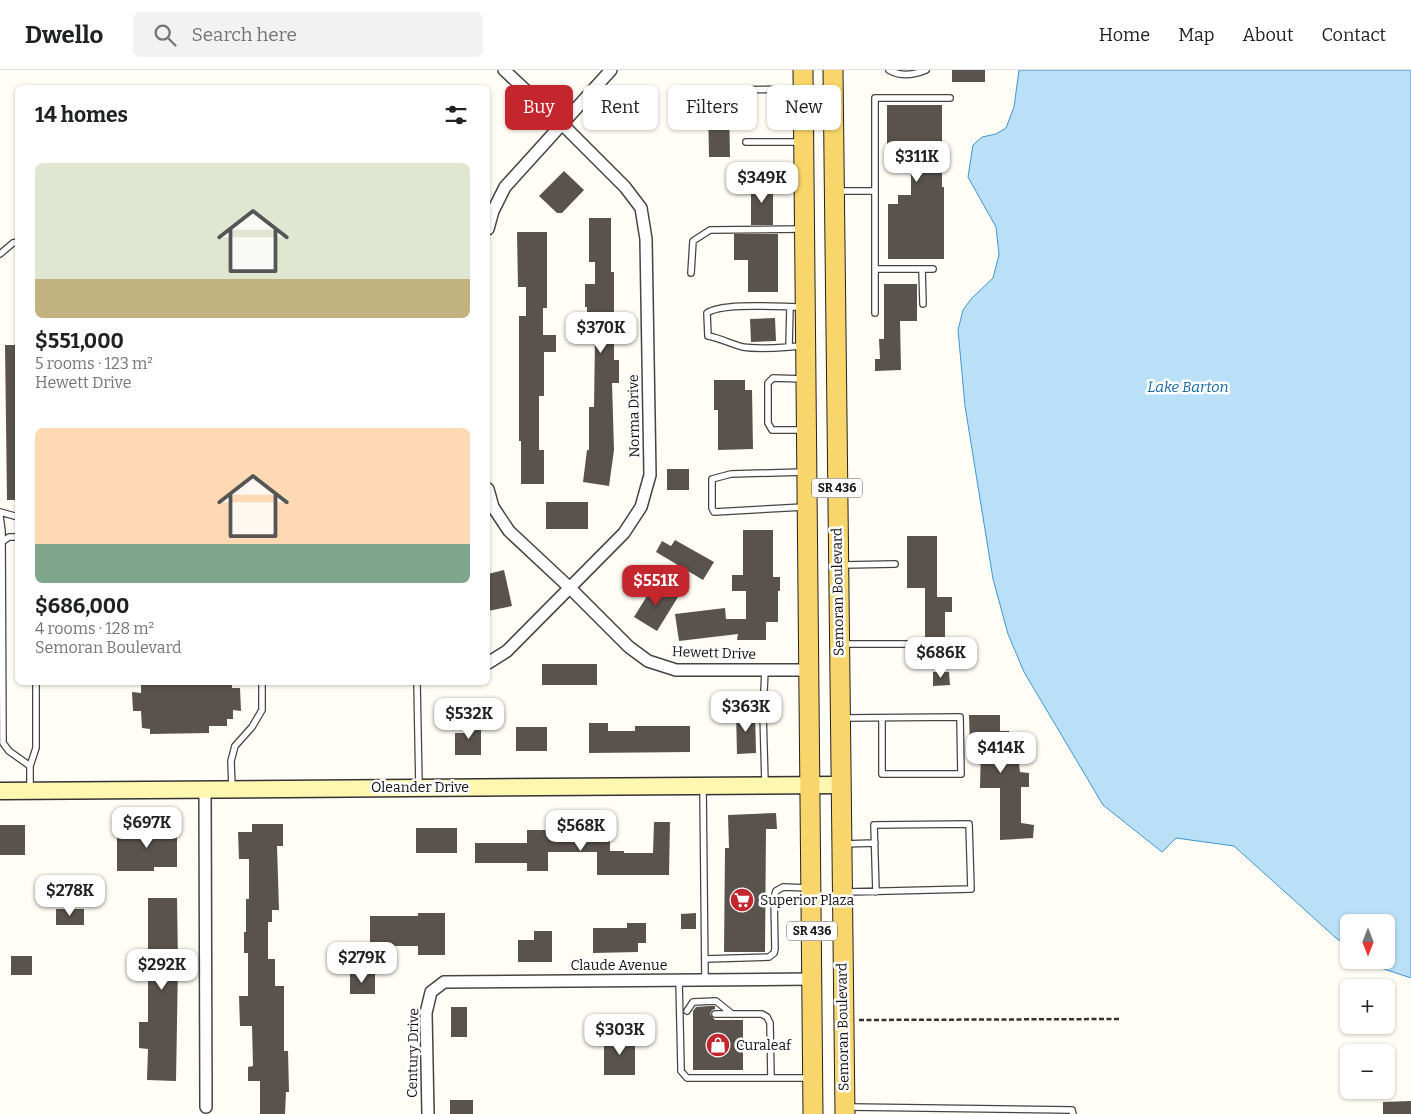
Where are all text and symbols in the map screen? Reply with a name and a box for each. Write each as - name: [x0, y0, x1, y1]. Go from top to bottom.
- search box: [133, 12, 483, 57]
- text: Dwello: [25, 21, 103, 49]
- icon: search: [151, 21, 179, 49]
- text: Search here: [191, 23, 297, 46]
- text: Home: [1099, 24, 1150, 46]
- text: Map: [1178, 24, 1214, 46]
- text: About: [1242, 24, 1293, 46]
- text: Contact: [1321, 24, 1386, 46]
- chip: Buy: [505, 85, 573, 130]
- chip: Rent: [583, 85, 658, 130]
- chip: Filters: [668, 85, 757, 130]
- chip: New: [767, 85, 841, 130]
- icon: filters: [442, 101, 470, 129]
- text: 14 homes: [35, 102, 128, 128]
- pin: $311K: [882, 140, 952, 183]
- text: $311K: [895, 147, 939, 166]
- pin: $349K: [727, 162, 797, 204]
- text: $349K: [737, 168, 787, 187]
- icon: home: [208, 196, 298, 286]
- pin: $370K: [566, 312, 636, 354]
- text: $370K: [577, 318, 625, 337]
- text: $551,000: [35, 328, 124, 354]
- text: 5 rooms · 123 m²: [35, 354, 153, 373]
- text: Hewett Drive: [35, 373, 131, 392]
- street label: Norma Drive: [625, 374, 643, 458]
- water label: Lake Barton: [1147, 378, 1229, 396]
- icon: home: [208, 461, 298, 551]
- road number: SR 436: [812, 478, 862, 498]
- street label: Semoran Boulevard: [828, 528, 848, 656]
- pin: $551K: [621, 564, 691, 607]
- text: $551K: [633, 571, 679, 590]
- text: $686,000: [35, 593, 129, 619]
- text: 4 rooms · 128 m²: [35, 619, 154, 638]
- pin: $686K: [906, 636, 976, 679]
- text: Semoran Boulevard: [35, 638, 182, 657]
- street label: Hewett Drive: [672, 643, 756, 663]
- text: $686K: [916, 643, 966, 662]
- pin: $363K: [711, 690, 781, 733]
- text: $363K: [722, 697, 770, 716]
- pin: $532K: [434, 698, 504, 740]
- text: $532K: [445, 704, 493, 723]
- pin: $414K: [966, 732, 1036, 774]
- text: $414K: [977, 738, 1025, 757]
- street label: Oleander Drive: [371, 779, 469, 796]
- pin: $697K: [112, 806, 182, 849]
- pin: $568K: [546, 810, 616, 852]
- text: $697K: [123, 813, 171, 832]
- text: $568K: [557, 816, 605, 835]
- pin: $278K: [35, 874, 105, 917]
- text: $278K: [46, 881, 94, 900]
- supermarket icon: Superior Plaza: [729, 887, 755, 913]
- place label: Superior Plaza: [760, 892, 854, 909]
- north arrow: [1340, 914, 1395, 969]
- map controls: [1340, 914, 1395, 1099]
- road number: SR 436: [787, 921, 837, 940]
- pin: $279K: [327, 942, 397, 984]
- pin: $292K: [127, 948, 197, 991]
- text: $279K: [338, 948, 386, 967]
- text: $292K: [138, 955, 186, 974]
- street label: Claude Avenue: [571, 957, 667, 974]
- street label: Semoran Boulevard: [833, 963, 853, 1091]
- button: +: [1340, 979, 1395, 1034]
- street label: Century Drive: [404, 1008, 422, 1098]
- pin: $303K: [585, 1014, 655, 1056]
- text: $303K: [595, 1020, 645, 1039]
- shop icon: Curaleaf: [705, 1032, 731, 1058]
- place label: Curaleaf: [736, 1037, 792, 1054]
- button: −: [1340, 1044, 1395, 1099]

